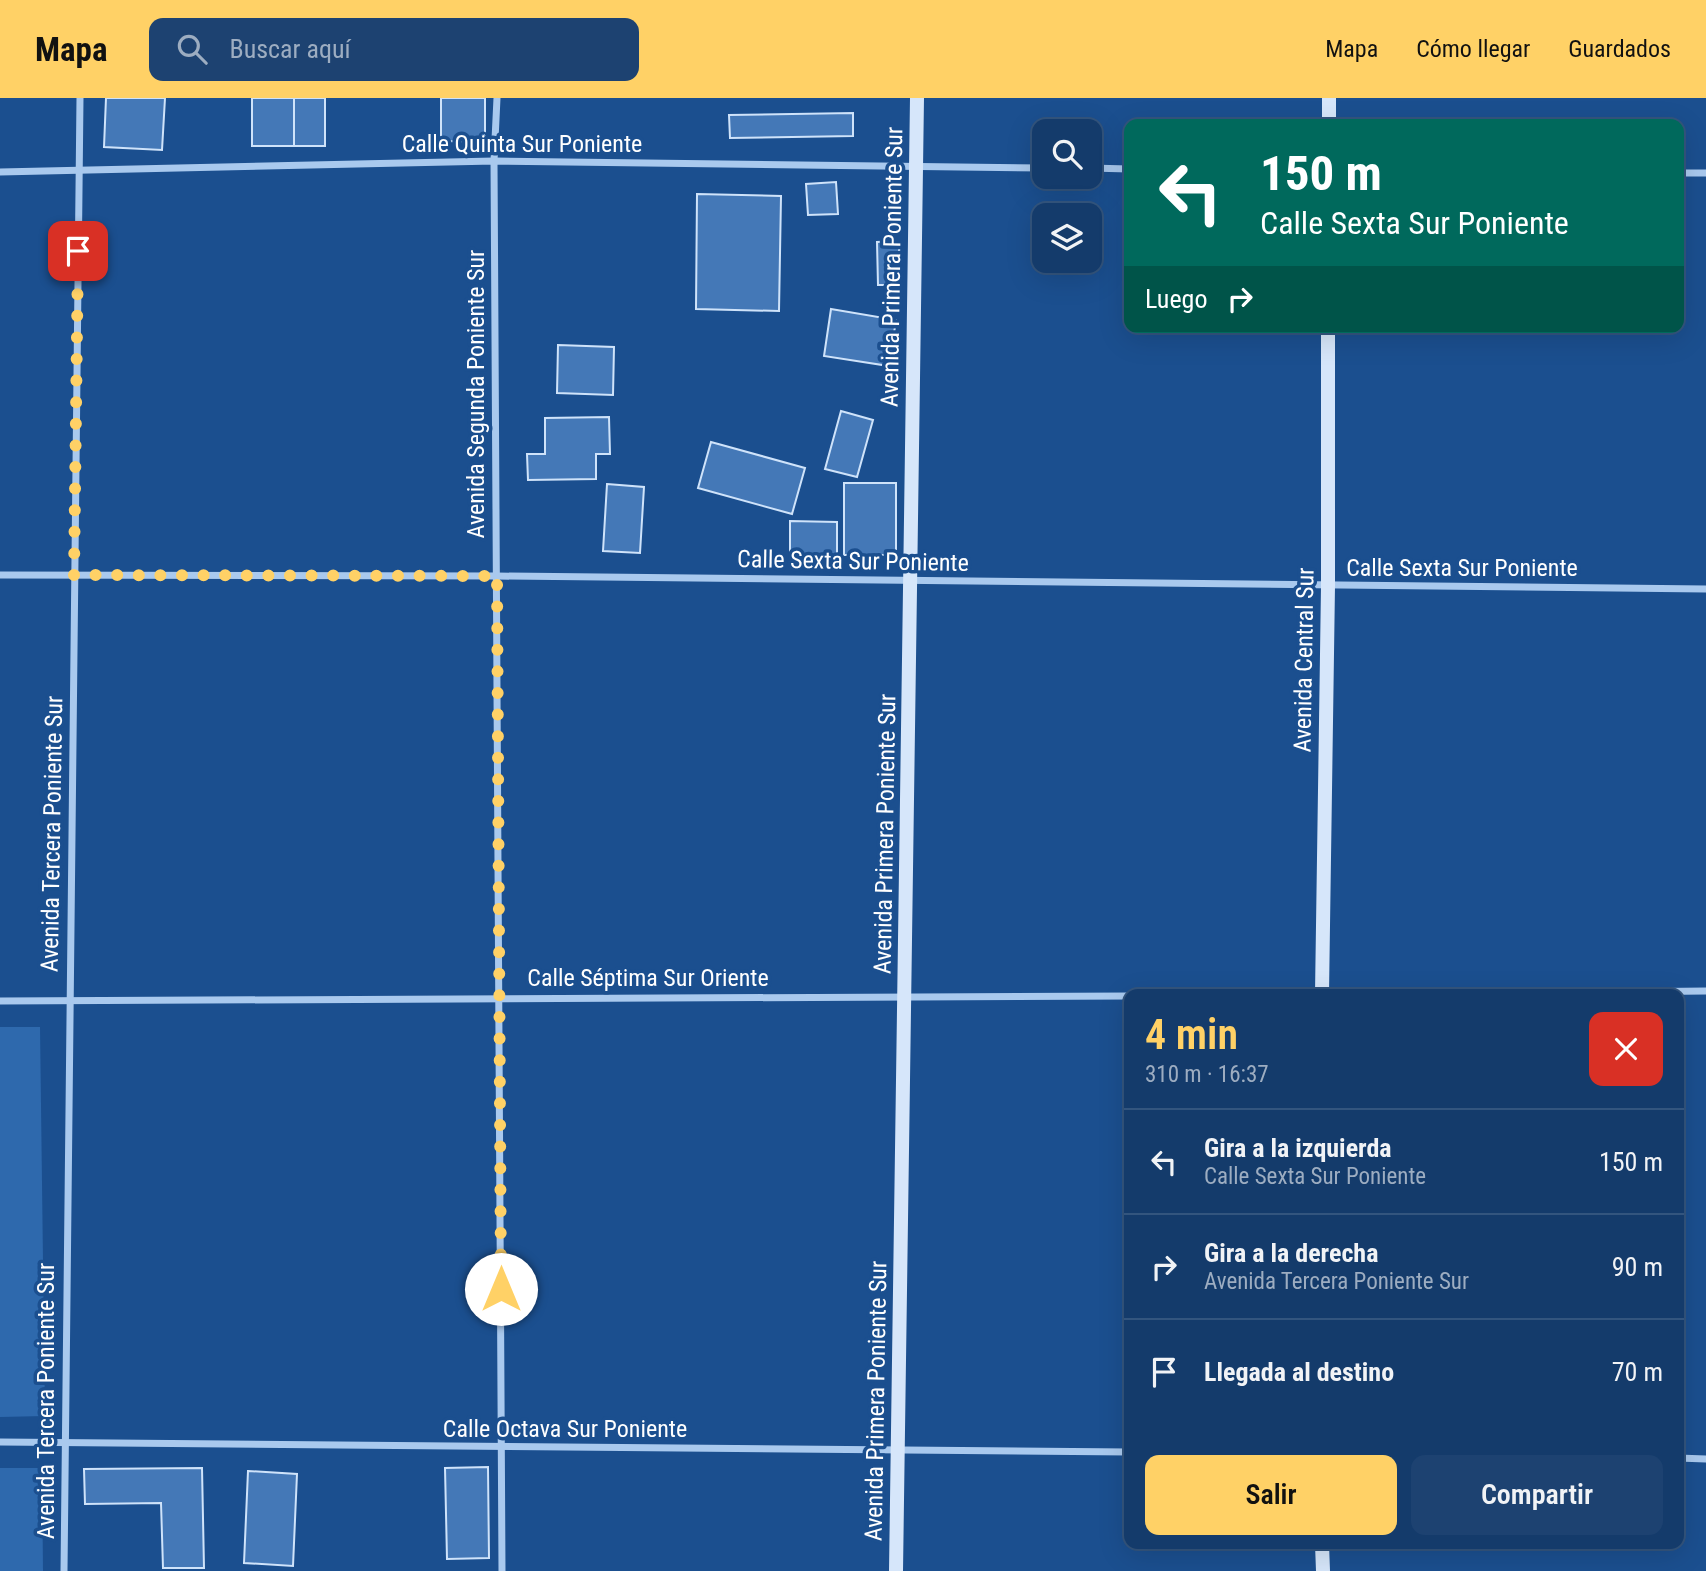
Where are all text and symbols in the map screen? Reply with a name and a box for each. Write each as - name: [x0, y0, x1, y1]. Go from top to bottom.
- search box: [149, 18, 639, 81]
- text: Mapa: [35, 30, 107, 69]
- icon: search: [173, 30, 211, 68]
- text: Buscar aquí: [229, 34, 351, 64]
- text: Mapa: [1325, 35, 1378, 63]
- text: Cómo llegar: [1416, 35, 1530, 63]
- text: Guardados: [1568, 35, 1671, 63]
- map controls: [1032, 119, 1102, 273]
- button: search: [1032, 119, 1102, 189]
- street label: Avenida Primera Poniente Sur: [876, 127, 908, 407]
- street label: Calle Quinta Sur Poniente: [402, 130, 642, 158]
- text: 150 m: [1260, 145, 1382, 202]
- icon: left: [1145, 147, 1236, 238]
- button: layers: [1032, 203, 1102, 273]
- text: Calle Sexta Sur Poniente: [1260, 204, 1569, 242]
- pin: [48, 221, 108, 281]
- icon: arrive: [59, 232, 97, 270]
- street label: Avenida Segunda Poniente Sur: [462, 250, 490, 538]
- icon: right: [1221, 280, 1259, 318]
- text: Luego: [1145, 284, 1207, 314]
- street label: Calle Sexta Sur Poniente: [737, 545, 969, 577]
- street label: Calle Sexta Sur Poniente: [1346, 554, 1578, 582]
- street label: Avenida Central Sur: [1288, 567, 1320, 753]
- street label: Avenida Primera Poniente Sur: [869, 694, 901, 974]
- street label: Avenida Tercera Poniente Sur: [36, 696, 68, 972]
- street label: Calle Séptima Sur Oriente: [527, 964, 769, 992]
- text: 4 min: [1145, 1010, 1238, 1059]
- button: close: [1589, 1012, 1663, 1086]
- text: 310 m · 16:37: [1145, 1061, 1269, 1088]
- text: Gira a la izquierda: [1204, 1133, 1392, 1163]
- icon: left: [1145, 1143, 1183, 1181]
- text: 150 m: [1599, 1147, 1663, 1177]
- text: Calle Sexta Sur Poniente: [1204, 1163, 1426, 1190]
- text: Gira a la derecha: [1204, 1238, 1378, 1268]
- icon: right: [1145, 1248, 1183, 1286]
- position arrow: [464, 1252, 538, 1326]
- text: 90 m: [1612, 1252, 1663, 1282]
- street label: Avenida Primera Poniente Sur: [860, 1261, 892, 1541]
- street label: Avenida Tercera Poniente Sur: [32, 1263, 60, 1539]
- text: Avenida Tercera Poniente Sur: [1204, 1268, 1469, 1295]
- icon: arrive: [1145, 1353, 1183, 1391]
- text: Llegada al destino: [1204, 1357, 1394, 1387]
- text: 70 m: [1612, 1357, 1663, 1387]
- street label: Calle Octava Sur Poniente: [443, 1415, 687, 1443]
- button: Salir: [1145, 1455, 1397, 1535]
- button: Compartir: [1411, 1455, 1663, 1535]

